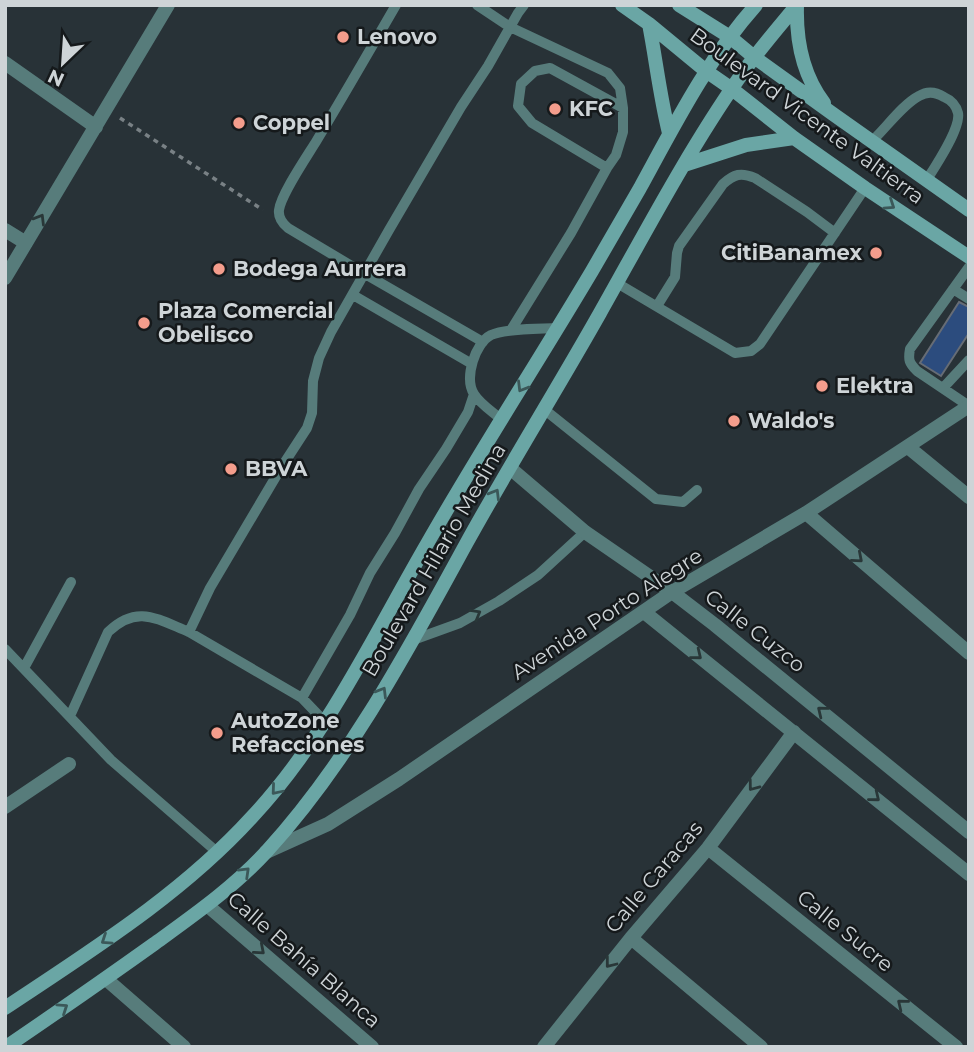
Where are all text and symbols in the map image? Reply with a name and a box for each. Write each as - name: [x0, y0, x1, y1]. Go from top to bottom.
- street label: Boulevard Vicente Valtierra: [685, 22, 929, 209]
- place label: Lenovo: [357, 24, 437, 49]
- north arrow: [28, 28, 98, 98]
- marker: Lenovo: [335, 29, 351, 45]
- text: N: [44, 64, 68, 92]
- place label: KFC: [569, 96, 613, 121]
- marker: KFC: [547, 101, 563, 117]
- place label: Coppel: [253, 110, 330, 135]
- marker: Coppel: [231, 115, 247, 131]
- one-way arrow: [882, 197, 895, 209]
- one-way arrow: [32, 214, 45, 227]
- place label: CitiBanamex: [721, 240, 863, 265]
- marker: CitiBanamex: [868, 245, 884, 261]
- place label: Bodega Aurrera: [233, 256, 407, 281]
- marker: Bodega Aurrera: [211, 261, 227, 277]
- place label: Plaza Comercial Obelisco: [158, 298, 334, 347]
- marker: Plaza Comercial Obelisco: [136, 315, 152, 331]
- place label: Elektra: [836, 373, 914, 398]
- marker: Elektra: [814, 378, 830, 394]
- one-way arrow: [517, 379, 530, 392]
- place label: Waldo's: [748, 408, 835, 433]
- marker: Waldo's: [726, 413, 742, 429]
- street label: Boulevard Hilario Medina: [356, 439, 511, 681]
- place label: BBVA: [245, 456, 308, 481]
- marker: BBVA: [223, 461, 239, 477]
- one-way arrow: [487, 489, 500, 502]
- street label: Avenida Porto Alegre: [507, 543, 707, 685]
- one-way arrow: [850, 550, 863, 562]
- street label: Calle Cuzco: [700, 584, 811, 678]
- one-way arrow: [469, 609, 482, 622]
- one-way arrow: [689, 647, 702, 659]
- one-way arrow: [374, 687, 387, 700]
- one-way arrow: [817, 707, 830, 719]
- place label: AutoZone Refacciones: [230, 708, 364, 757]
- marker: AutoZone Refacciones: [209, 725, 225, 741]
- one-way arrow: [749, 779, 762, 791]
- one-way arrow: [272, 782, 284, 795]
- one-way arrow: [867, 789, 879, 802]
- street label: Calle Caracas: [600, 816, 708, 938]
- one-way arrow: [237, 868, 250, 881]
- street label: Calle Sucre: [792, 884, 898, 977]
- street label: Calle Bahía Blanca: [223, 886, 386, 1033]
- one-way arrow: [101, 932, 114, 944]
- one-way arrow: [251, 942, 264, 954]
- one-way arrow: [606, 956, 619, 968]
- one-way arrow: [898, 1000, 911, 1012]
- one-way arrow: [55, 1003, 68, 1016]

